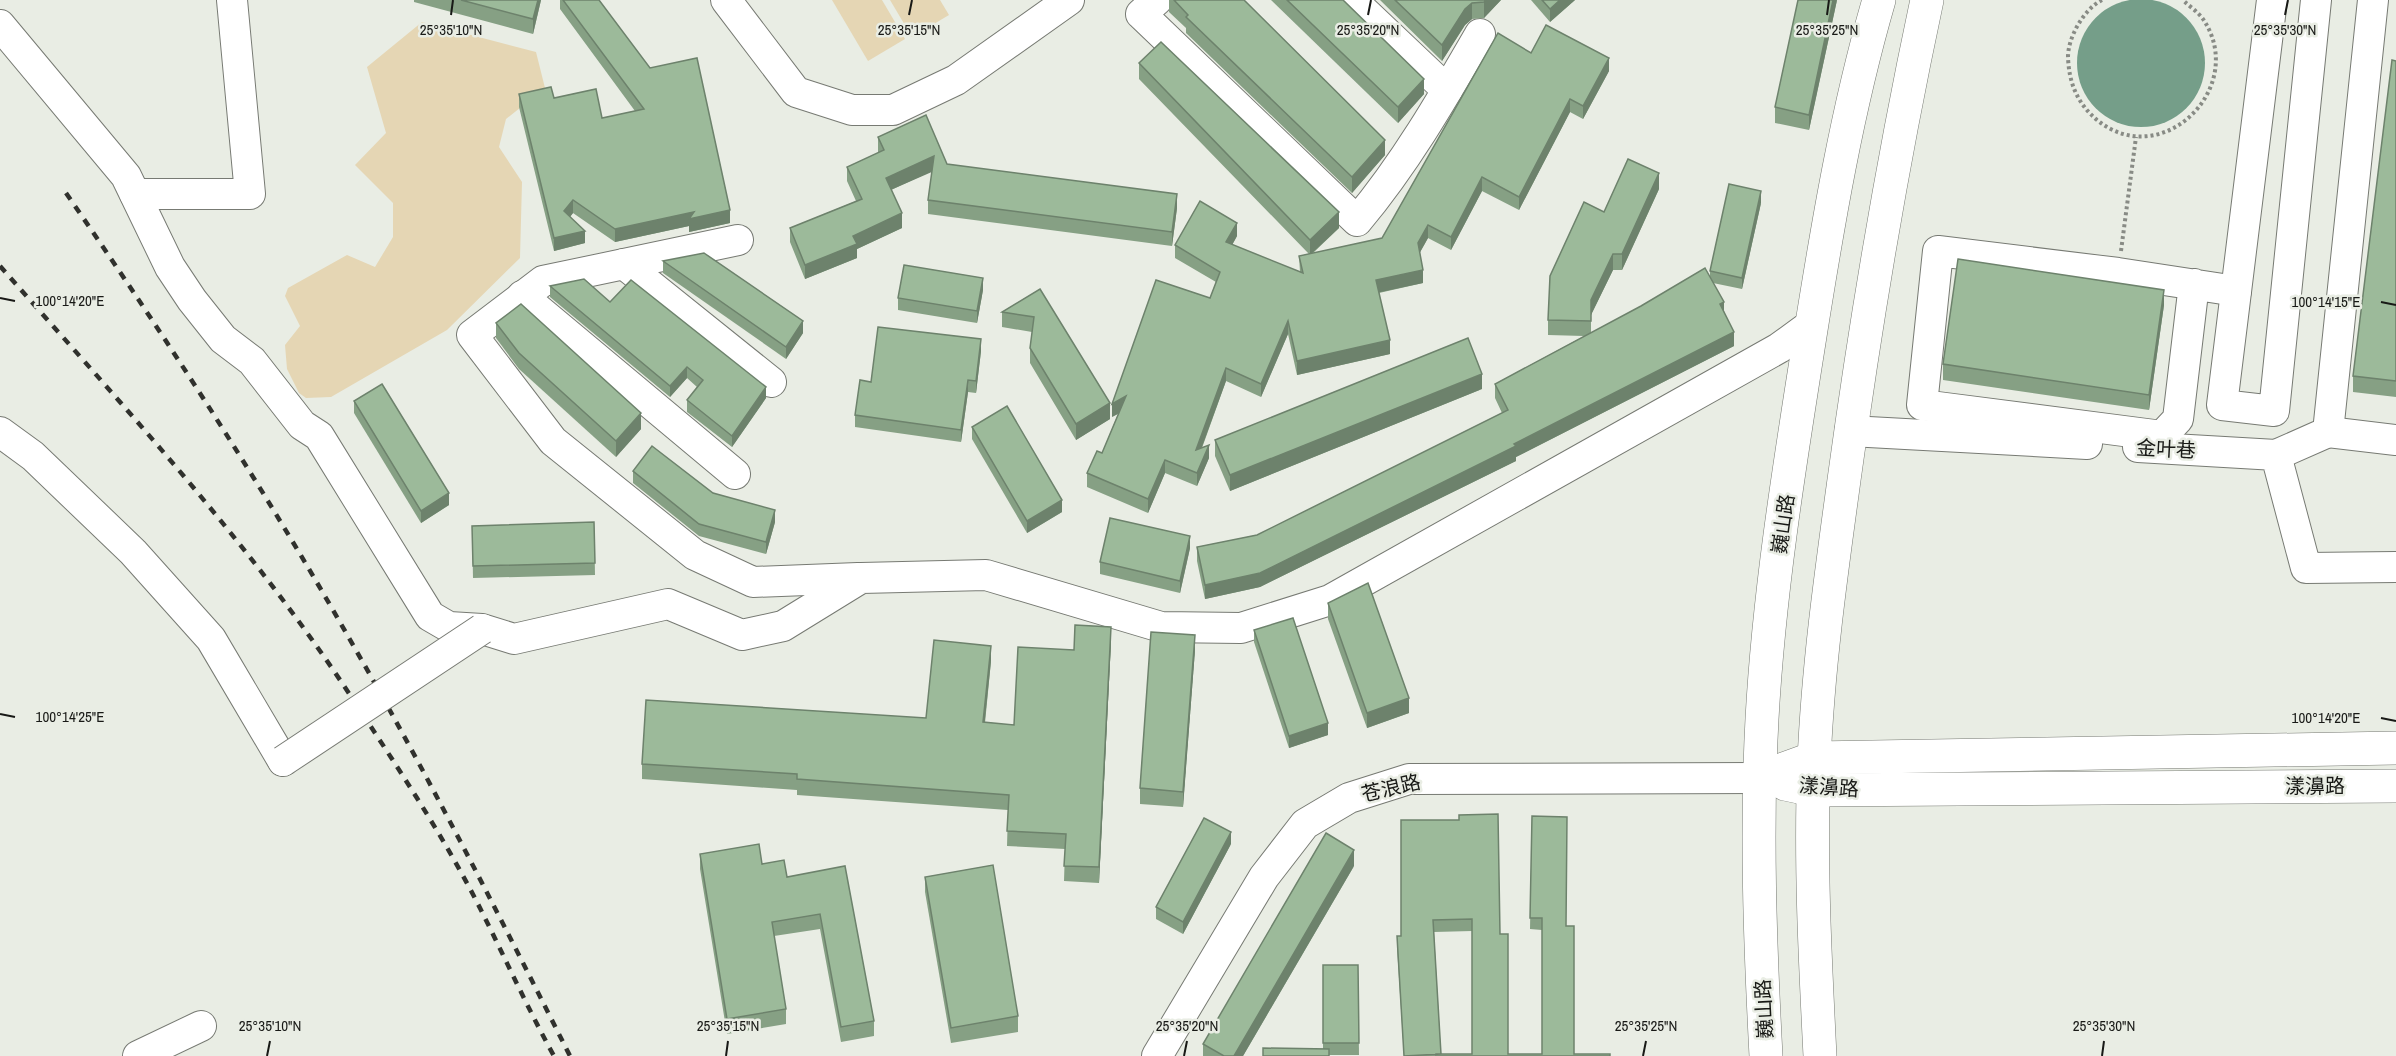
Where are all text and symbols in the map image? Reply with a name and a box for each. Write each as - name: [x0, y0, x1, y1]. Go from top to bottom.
- text: 25°35'10"N: [420, 19, 482, 40]
- text: 25°35'15"N: [878, 19, 940, 40]
- text: 25°35'20"N: [1337, 19, 1399, 40]
- text: 25°35'25"N: [1796, 19, 1858, 40]
- text: 25°35'30"N: [2254, 19, 2316, 40]
- text: 100°14'20"E: [36, 290, 104, 311]
- text: 100°14'15"E: [2292, 291, 2360, 312]
- street label: 金叶巷: [2135, 433, 2197, 464]
- street label: 巍山路: [1765, 492, 1800, 556]
- text: 100°14'25"E: [36, 706, 104, 727]
- text: 100°14'20"E: [2292, 707, 2360, 728]
- street label: 苍浪路: [1359, 768, 1423, 807]
- street label: 漾濞路: [1798, 771, 1860, 802]
- street label: 漾濞路: [2285, 772, 2345, 799]
- street label: 巍山路: [1748, 978, 1779, 1040]
- text: 25°35'10"N: [239, 1015, 301, 1036]
- text: 25°35'15"N: [697, 1015, 759, 1036]
- text: 25°35'20"N: [1156, 1015, 1218, 1036]
- text: 25°35'25"N: [1615, 1015, 1677, 1036]
- text: 25°35'30"N: [2073, 1015, 2135, 1036]

